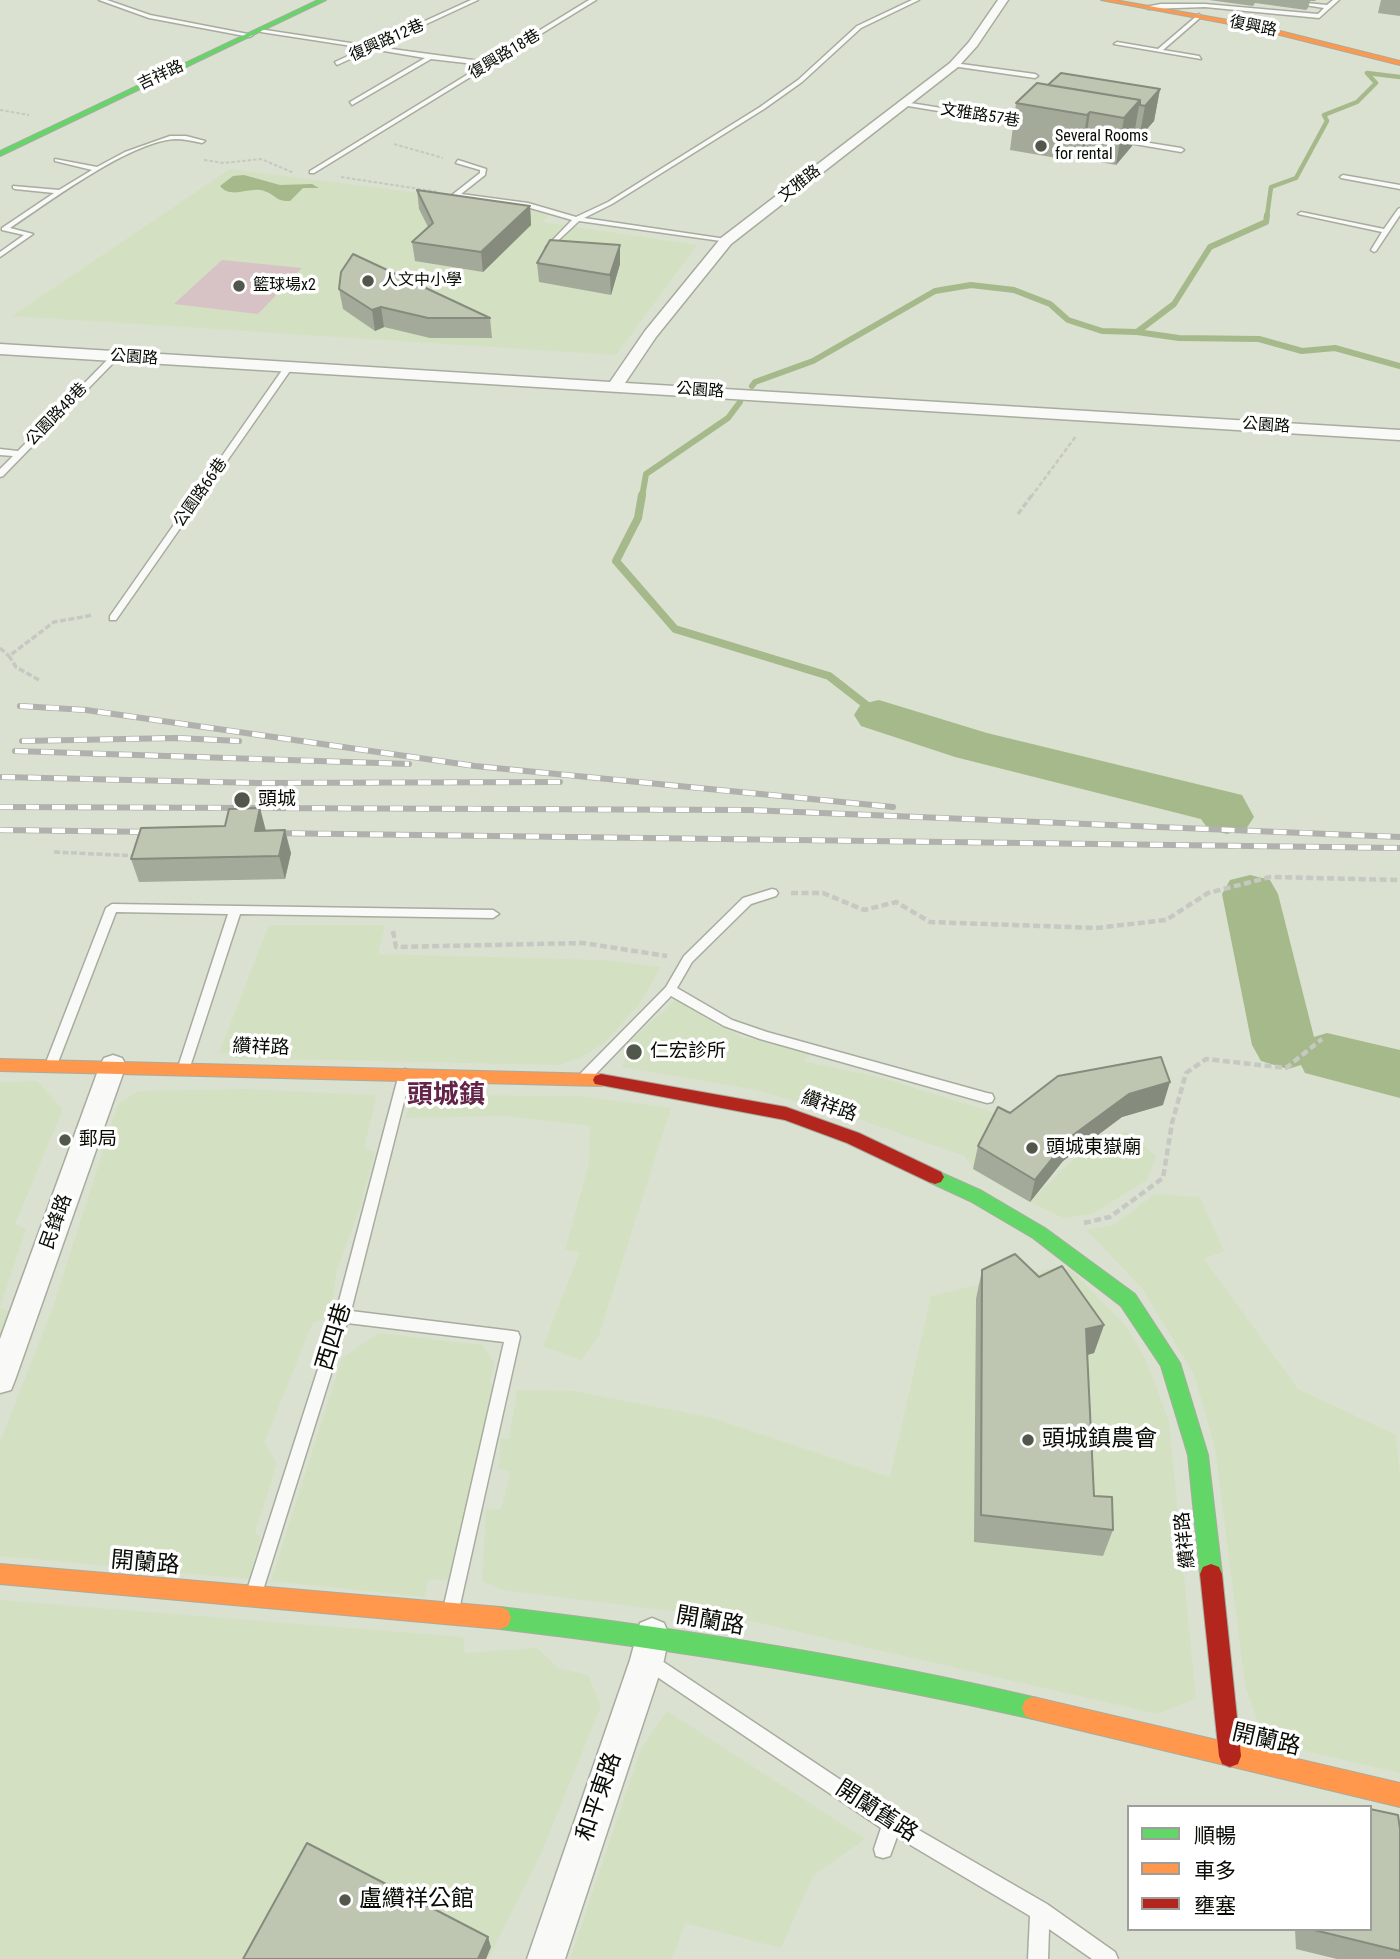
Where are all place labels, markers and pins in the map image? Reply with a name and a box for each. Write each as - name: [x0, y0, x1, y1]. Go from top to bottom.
- place label: Several Rooms for rental: [1055, 127, 1148, 165]
- marker: Several Rooms for rental: [1033, 138, 1049, 154]
- place label: 人文中小學: [382, 271, 462, 291]
- marker: 人文中小學: [360, 273, 376, 289]
- place label: 籃球場x2: [253, 276, 316, 296]
- marker: 籃球場x2: [231, 278, 247, 294]
- place label: 頭城: [258, 789, 296, 811]
- marker: 頭城: [232, 790, 252, 810]
- place label: 仁宏診所: [650, 1041, 726, 1063]
- marker: 仁宏診所: [624, 1042, 644, 1062]
- place label: 郵局: [79, 1129, 117, 1151]
- marker: 郵局: [57, 1132, 73, 1148]
- place label: 頭城東嶽廟: [1046, 1137, 1141, 1159]
- marker: 頭城東嶽廟: [1024, 1140, 1040, 1156]
- place label: 頭城鎮農會: [1042, 1426, 1157, 1454]
- marker: 頭城鎮農會: [1020, 1432, 1036, 1448]
- place label: 盧纘祥公館: [359, 1886, 474, 1914]
- marker: 盧纘祥公館: [337, 1892, 353, 1908]

